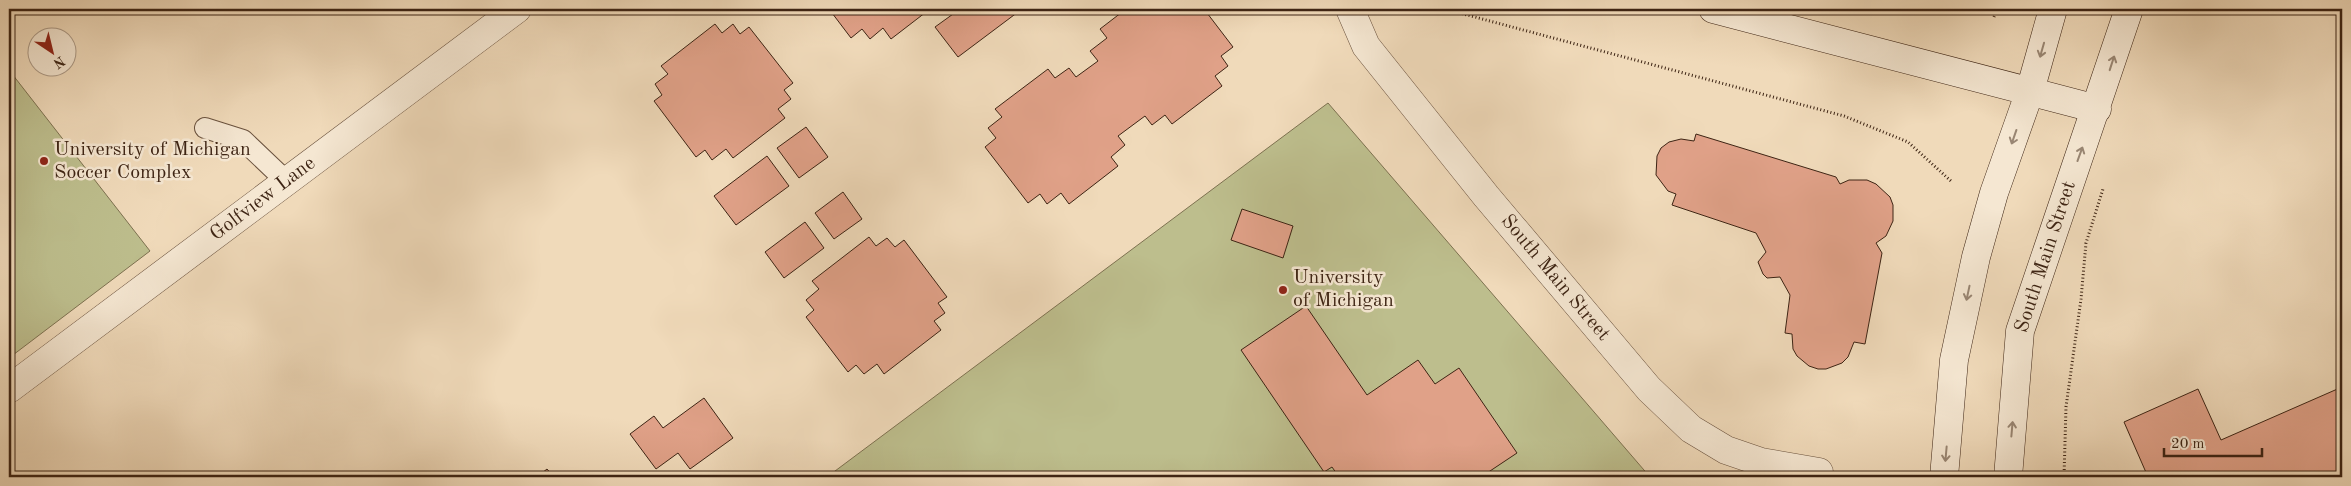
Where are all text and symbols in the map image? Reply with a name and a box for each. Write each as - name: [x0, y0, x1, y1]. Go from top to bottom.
- north arrow: [28, 28, 78, 78]
- one-way arrow: [2036, 42, 2046, 58]
- text: N: [50, 53, 67, 71]
- one-way arrow: [2108, 55, 2117, 71]
- one-way arrow: [2009, 129, 2018, 144]
- place label: University of Michigan Soccer Complex: [54, 140, 251, 183]
- one-way arrow: [2076, 147, 2085, 162]
- street label: Golfview Lane: [207, 153, 319, 245]
- marker: University of Michigan Soccer Complex: [38, 155, 50, 167]
- street label: South Main Street: [2012, 179, 2080, 335]
- street label: South Main Street: [1497, 211, 1613, 345]
- place label: University of Michigan: [1293, 268, 1394, 311]
- marker: University of Michigan: [1277, 284, 1289, 296]
- one-way arrow: [1963, 284, 1972, 300]
- one-way arrow: [2007, 421, 2017, 437]
- scale bar: [2164, 426, 2261, 458]
- text: 20 m: [2171, 437, 2205, 452]
- one-way arrow: [1941, 445, 1951, 461]

